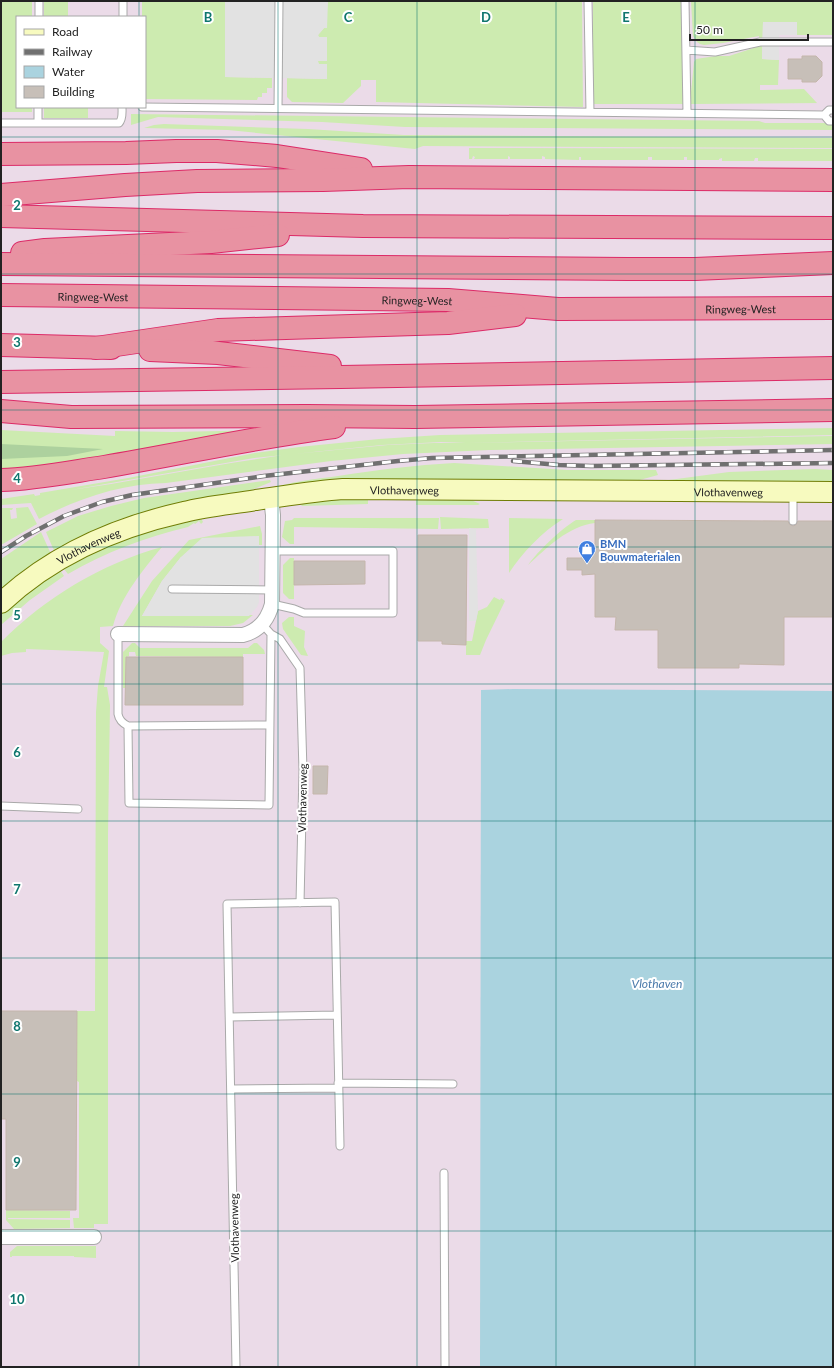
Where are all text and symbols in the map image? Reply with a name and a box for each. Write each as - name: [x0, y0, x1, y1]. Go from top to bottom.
- text: B: [204, 9, 213, 25]
- text: C: [344, 9, 353, 25]
- text: D: [481, 9, 491, 25]
- text: E: [622, 9, 630, 25]
- legend: [16, 16, 146, 108]
- scale bar: [690, 16, 808, 42]
- text: 50 m: [696, 22, 723, 37]
- text: Road: [52, 24, 79, 39]
- text: Railway: [52, 44, 93, 59]
- text: Water: [52, 64, 85, 79]
- text: Building: [52, 84, 95, 99]
- text: 2: [13, 197, 21, 213]
- street label: Ringweg-West: [58, 289, 128, 303]
- street label: Ringweg-West: [382, 293, 453, 307]
- street label: Ringweg-West: [705, 302, 776, 315]
- text: 3: [13, 334, 21, 350]
- text: 4: [13, 470, 21, 486]
- street label: Vlothavenweg: [370, 483, 439, 496]
- street label: Vlothavenweg: [694, 485, 763, 498]
- street label: Vlothavenweg: [54, 525, 122, 567]
- place label: BMN Bouwmaterialen: [600, 537, 680, 563]
- shop icon: BMN Bouwmaterialen: [577, 539, 597, 564]
- text: 5: [13, 607, 21, 623]
- text: 6: [13, 744, 21, 760]
- street label: Vlothavenweg: [295, 763, 309, 833]
- text: 7: [13, 881, 21, 897]
- water label: Vlothaven: [632, 976, 682, 991]
- text: 8: [13, 1018, 21, 1034]
- text: 9: [13, 1154, 21, 1170]
- street label: Vlothavenweg: [227, 1193, 241, 1263]
- text: 10: [9, 1291, 25, 1307]

